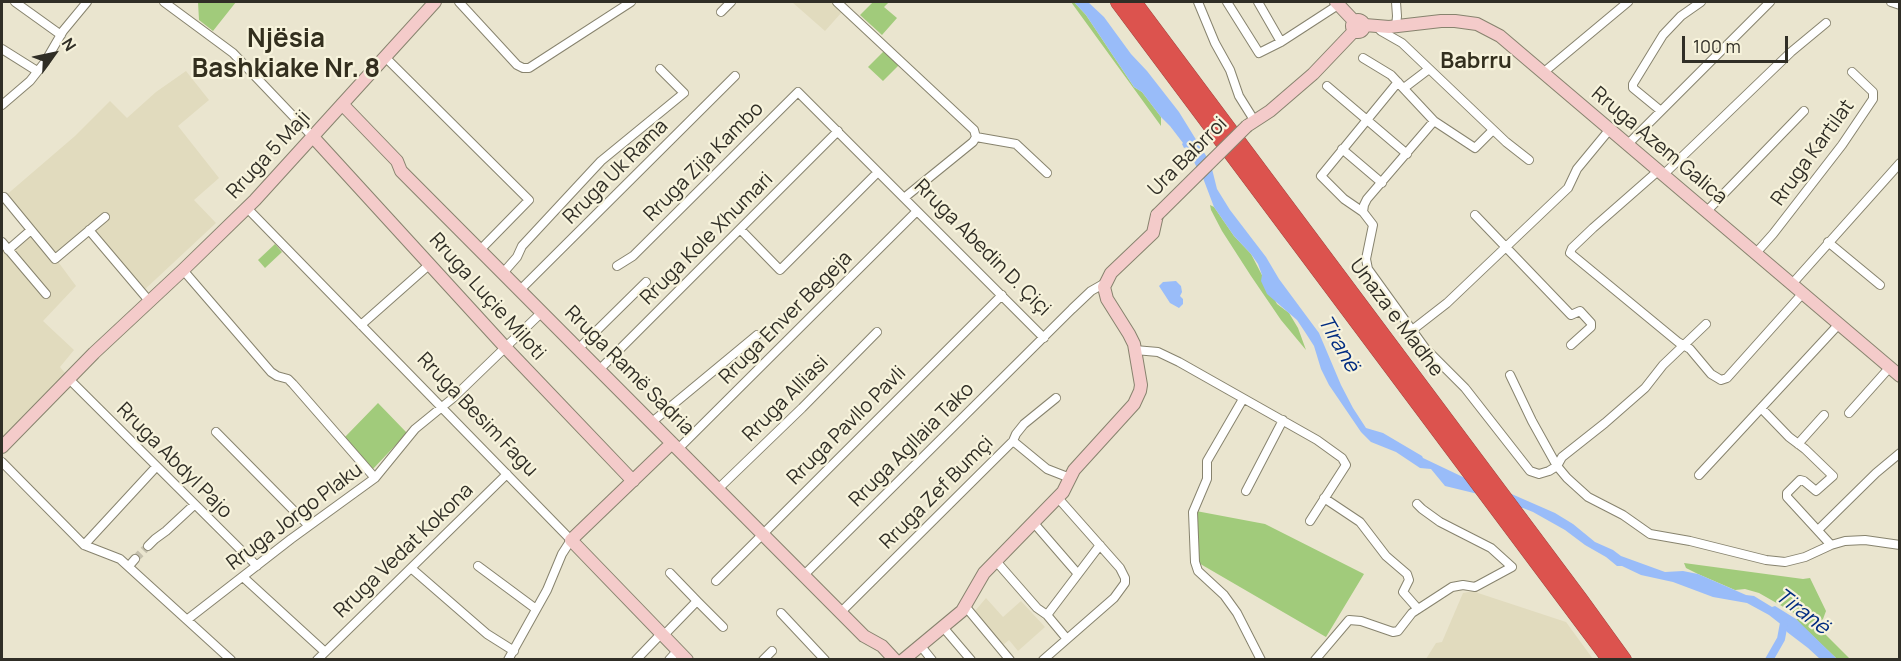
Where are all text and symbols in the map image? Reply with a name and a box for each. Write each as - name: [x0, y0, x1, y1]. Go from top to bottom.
- north arrow: [24, 24, 84, 84]
- district label: Njësia Bashkiake Nr. 8: [192, 24, 380, 86]
- scale bar: [1685, 24, 1792, 62]
- text: N: [57, 33, 81, 55]
- text: 100 m: [1693, 34, 1741, 58]
- district label: Babrru: [1440, 49, 1512, 75]
- street label: Rruga Azem Galica: [1586, 82, 1732, 210]
- street label: Rruga Kartilat: [1766, 95, 1860, 211]
- street label: Rruga Zija Kambo: [639, 97, 769, 227]
- street label: Rruga 5 Maji: [222, 106, 316, 204]
- street label: Ura Babrroi: [1143, 112, 1233, 202]
- street label: Rruga Uk Rama: [559, 115, 673, 229]
- street label: Rruga Kole Xhumari: [636, 168, 778, 310]
- street label: Rruga Abedin D. Çiçi: [909, 175, 1055, 321]
- street label: Rruga Luçie Miloti: [424, 229, 550, 365]
- street label: Rruga Enver Begeja: [715, 247, 857, 389]
- street label: Unaza e Madhe: [1344, 254, 1448, 382]
- street label: Rruga Ramë Sadria: [559, 301, 699, 441]
- water label: Tiranë: [1312, 311, 1364, 377]
- street label: Rruga Besim Fagu: [412, 348, 542, 482]
- street label: Rruga Alliasi: [738, 351, 834, 447]
- street label: Rruga Pavllo Pavli: [783, 362, 911, 490]
- street label: Rruga Agllaia Tako: [845, 378, 979, 512]
- street label: Rruga Abdyl Pajo: [111, 398, 237, 524]
- street label: Rruga Zef Bumçi: [875, 431, 999, 555]
- street label: Rruga Jorgo Plaku: [222, 458, 368, 576]
- street label: Rruga Vedat Kokona: [330, 479, 478, 623]
- water label: Tiranë: [1770, 584, 1834, 640]

